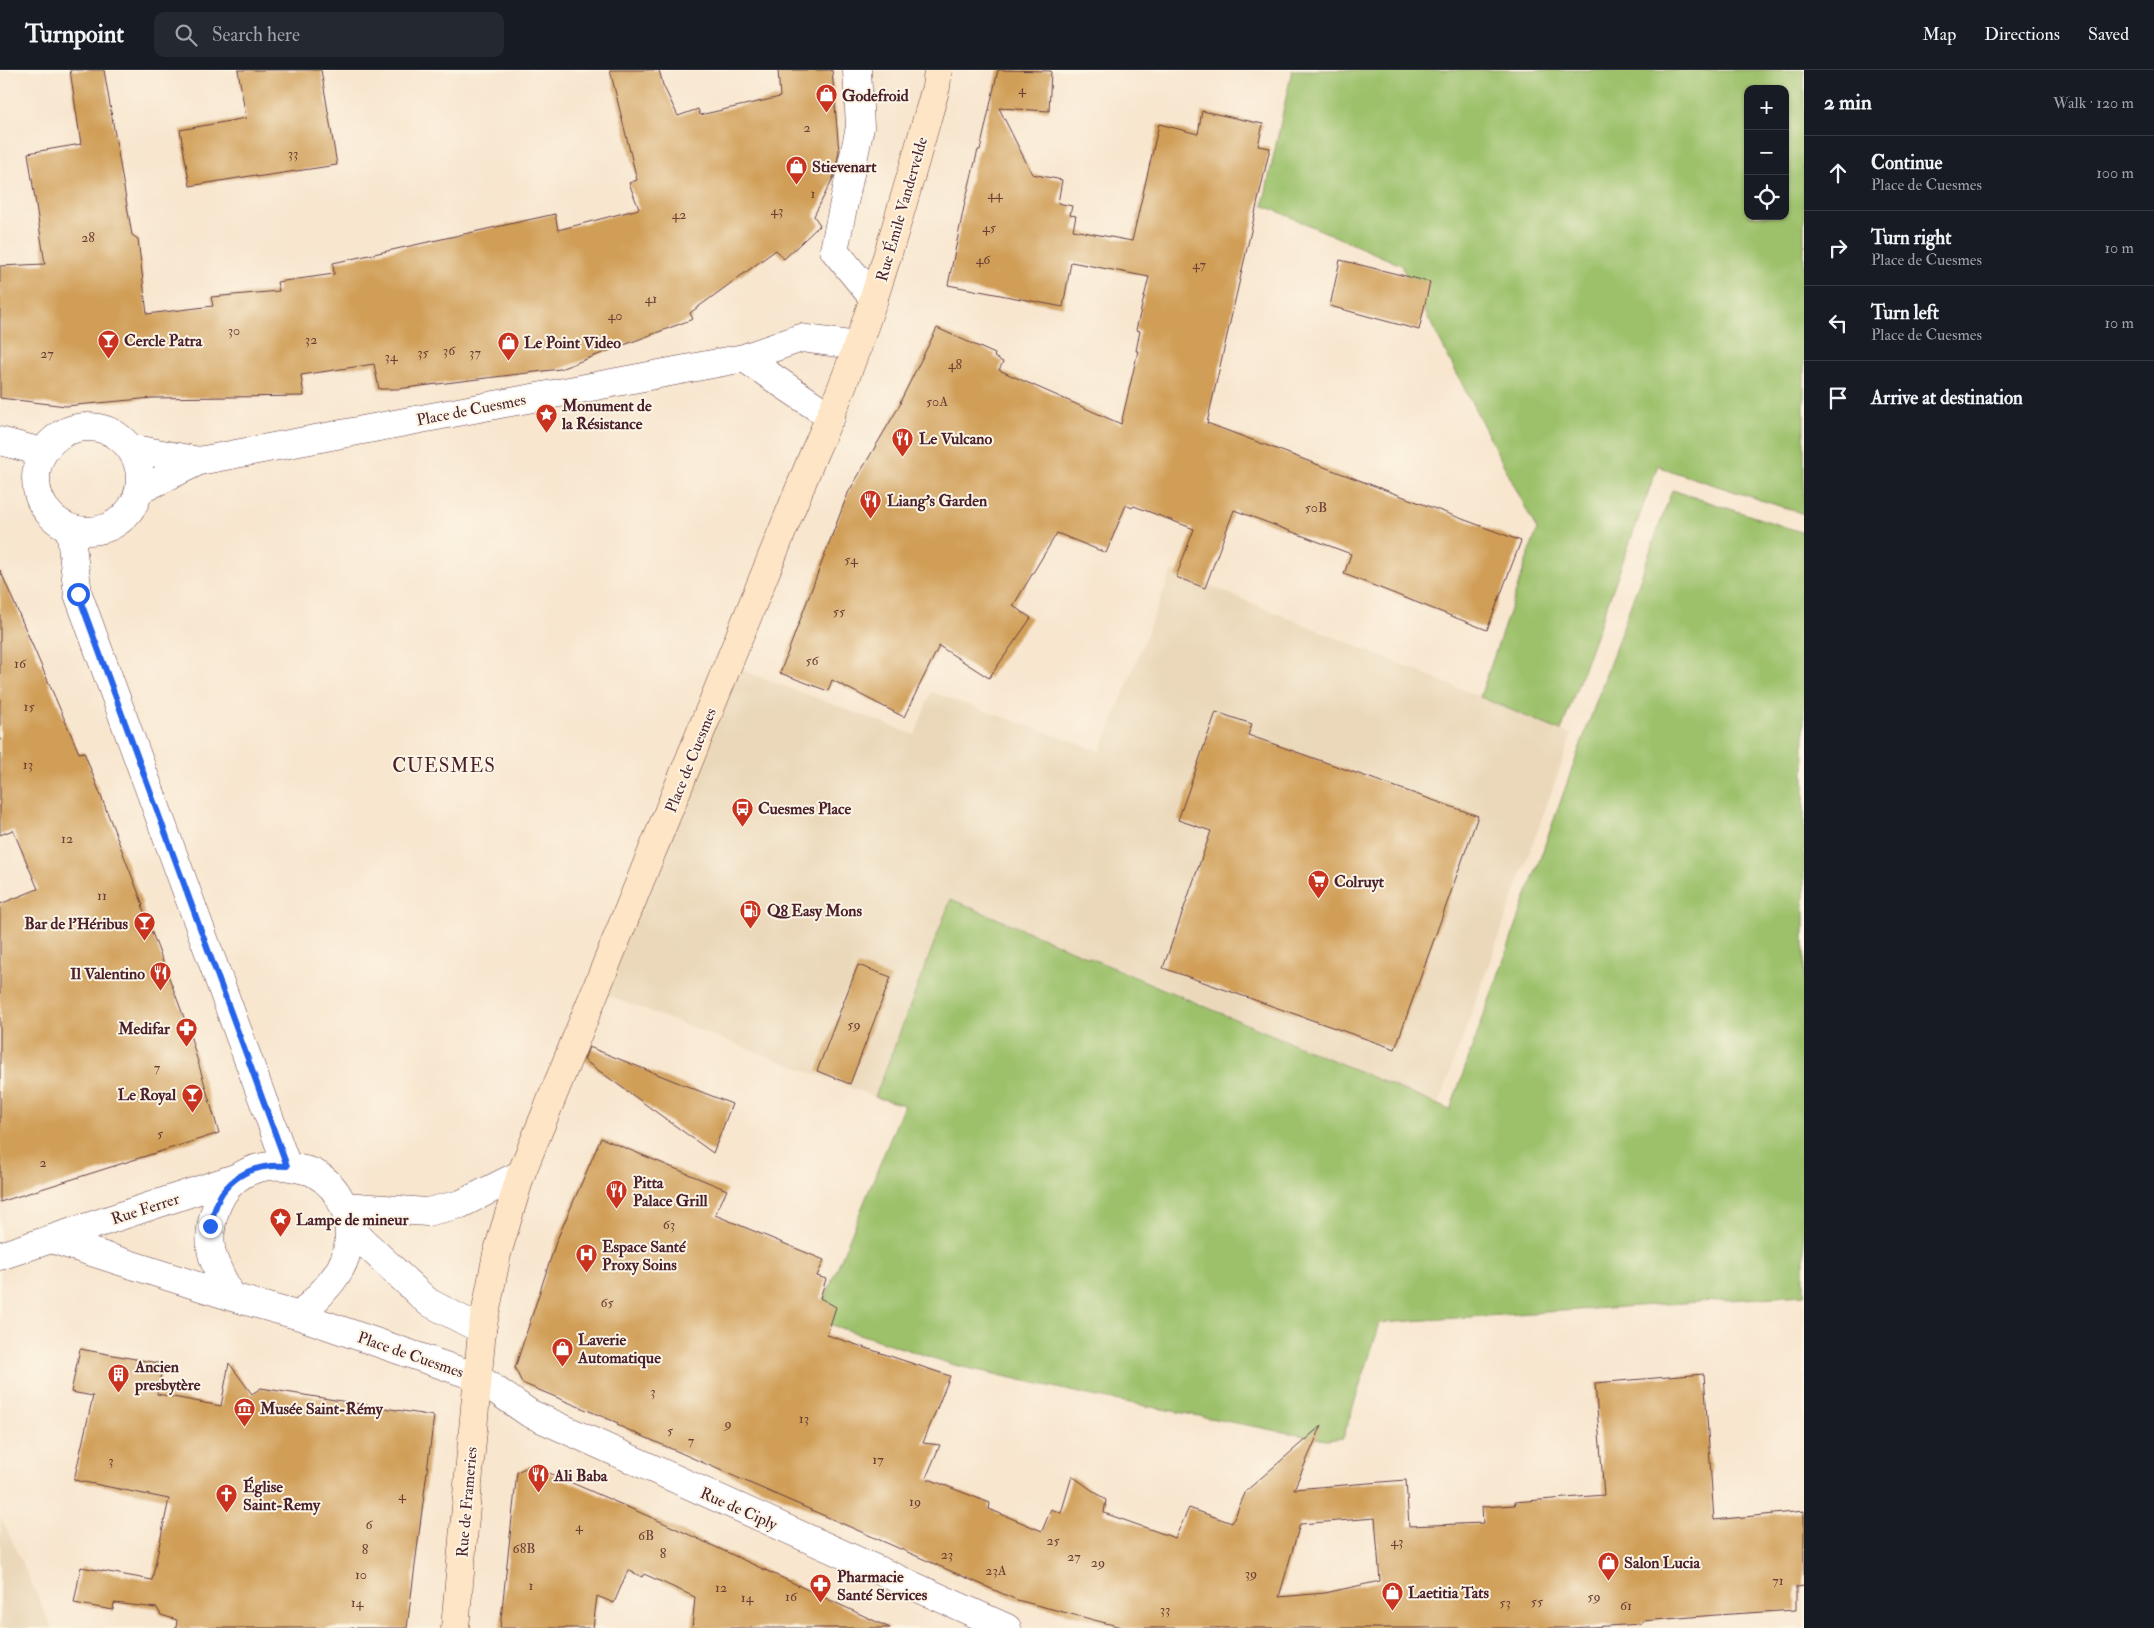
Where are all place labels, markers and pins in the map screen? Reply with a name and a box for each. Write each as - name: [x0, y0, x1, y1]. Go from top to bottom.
- shop icon: Godefroid: [814, 83, 838, 114]
- place label: Godefroid: [842, 86, 909, 106]
- shop icon: Stievenart: [784, 154, 808, 185]
- place label: Stievenart: [812, 157, 877, 177]
- bar icon: Cercle Patra: [96, 328, 120, 359]
- shop icon: Le Point Video: [496, 330, 520, 361]
- place label: Cercle Patra: [124, 331, 203, 351]
- place label: Le Point Video: [524, 333, 621, 353]
- place label: Monument de la Résistance: [561, 396, 652, 434]
- place icon: Monument de la Résistance: [534, 402, 558, 433]
- restaurant icon: Le Vulcano: [891, 426, 915, 457]
- place label: Le Vulcano: [919, 429, 992, 449]
- restaurant icon: Liang's Garden: [859, 488, 883, 519]
- place label: Liang's Garden: [887, 491, 988, 512]
- bus stop icon: Cuesmes Place: [730, 796, 754, 827]
- place label: Cuesmes Place: [758, 799, 851, 819]
- supermarket icon: Colruyt: [1306, 869, 1330, 900]
- place label: Colruyt: [1334, 872, 1385, 893]
- fuel station icon: Q8 Easy Mons: [739, 898, 763, 929]
- place label: Q8 Easy Mons: [767, 901, 862, 922]
- bar icon: Bar de l'Héribus: [132, 911, 156, 942]
- place label: Bar de l'Héribus: [24, 914, 129, 934]
- restaurant icon: Il Valentino: [149, 961, 173, 992]
- place label: Il Valentino: [70, 964, 145, 984]
- pharmacy icon: Medifar: [174, 1016, 198, 1047]
- place label: Medifar: [117, 1019, 171, 1039]
- bar icon: Le Royal: [180, 1082, 204, 1113]
- place label: Le Royal: [118, 1085, 177, 1106]
- place label: Pitta Palace Grill: [633, 1173, 709, 1211]
- restaurant icon: Pitta Palace Grill: [605, 1179, 629, 1210]
- place icon: Lampe de mineur: [268, 1207, 292, 1238]
- place label: Lampe de mineur: [296, 1210, 410, 1231]
- place label: Espace Santé Proxy Soins: [602, 1237, 687, 1276]
- hospital icon: Espace Santé Proxy Soins: [574, 1243, 598, 1274]
- place label: Laverie Automatique: [577, 1330, 661, 1369]
- shop icon: Laverie Automatique: [550, 1336, 574, 1367]
- place label: Ancien presbytère: [134, 1357, 201, 1396]
- building icon: Ancien presbytère: [107, 1363, 131, 1394]
- museum icon: Musée Saint-Rémy: [232, 1396, 256, 1427]
- place label: Musée Saint-Rémy: [259, 1399, 384, 1420]
- restaurant icon: Ali Baba: [526, 1463, 550, 1494]
- place label: Ali Baba: [553, 1466, 608, 1486]
- place label: Église Saint-Remy: [243, 1476, 321, 1516]
- church icon: Église Saint-Remy: [215, 1483, 239, 1514]
- shop icon: Salon Lucia: [1596, 1550, 1620, 1581]
- place label: Salon Lucia: [1624, 1553, 1700, 1573]
- place label: Pharmacie Santé Services: [837, 1567, 928, 1605]
- pharmacy icon: Pharmacie Santé Services: [809, 1573, 833, 1604]
- shop icon: Laetitia Tats: [1380, 1580, 1404, 1611]
- place label: Laetitia Tats: [1408, 1583, 1489, 1603]

